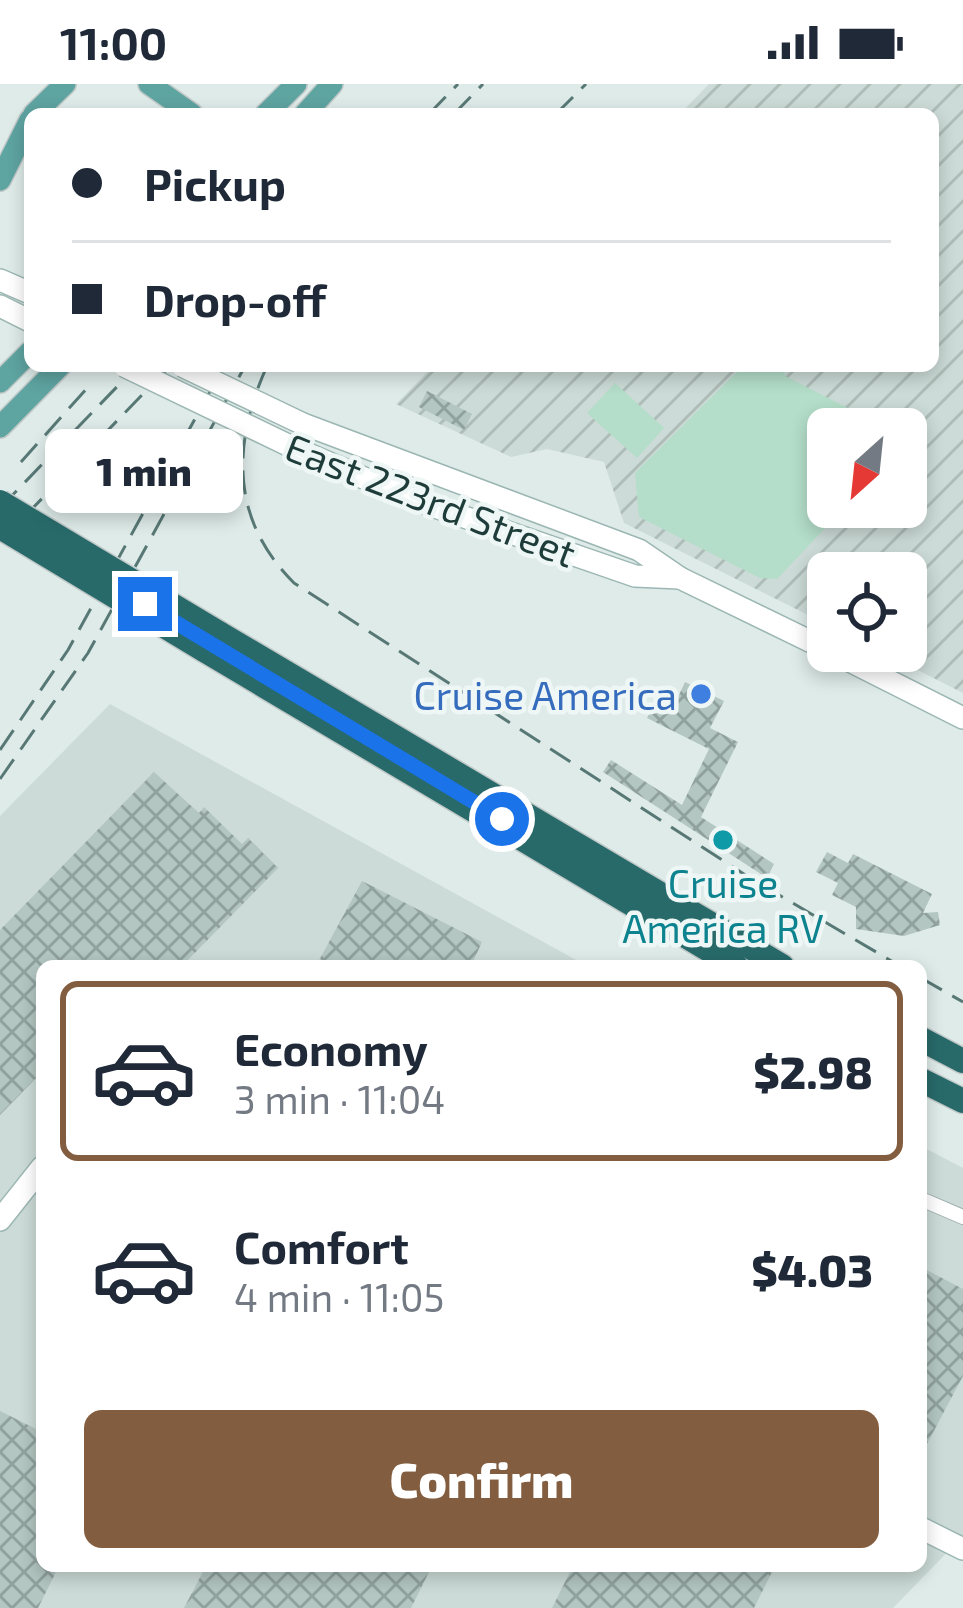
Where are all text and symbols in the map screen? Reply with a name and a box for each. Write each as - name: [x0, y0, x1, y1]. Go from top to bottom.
- text: 11:00: [60, 15, 167, 69]
- text: Pickup: [144, 156, 286, 210]
- text: Drop-off: [144, 272, 326, 326]
- north arrow: [807, 408, 927, 528]
- map controls: [807, 408, 927, 672]
- street label: East 223rd Street: [279, 422, 583, 576]
- callout: 1 min: [46, 430, 244, 514]
- text: 1 min: [96, 447, 192, 494]
- button: locate: [807, 552, 927, 672]
- route end: [118, 577, 172, 631]
- place label: Cruise America: [414, 671, 677, 718]
- marker: Cruise America: [688, 681, 714, 707]
- route start: [475, 792, 529, 846]
- marker: Cruise America RV: [710, 827, 736, 853]
- place label: Cruise America RV: [622, 859, 824, 951]
- icon: car: [90, 1017, 198, 1125]
- text: Economy: [234, 1021, 428, 1075]
- text: $2.98: [753, 1044, 873, 1098]
- text: 3 min · 11:04: [234, 1075, 445, 1122]
- icon: car: [90, 1215, 198, 1323]
- text: Comfort: [234, 1219, 409, 1273]
- text: $4.03: [751, 1242, 873, 1296]
- text: 4 min · 11:05: [234, 1273, 444, 1320]
- button: Confirm: [84, 1410, 879, 1548]

